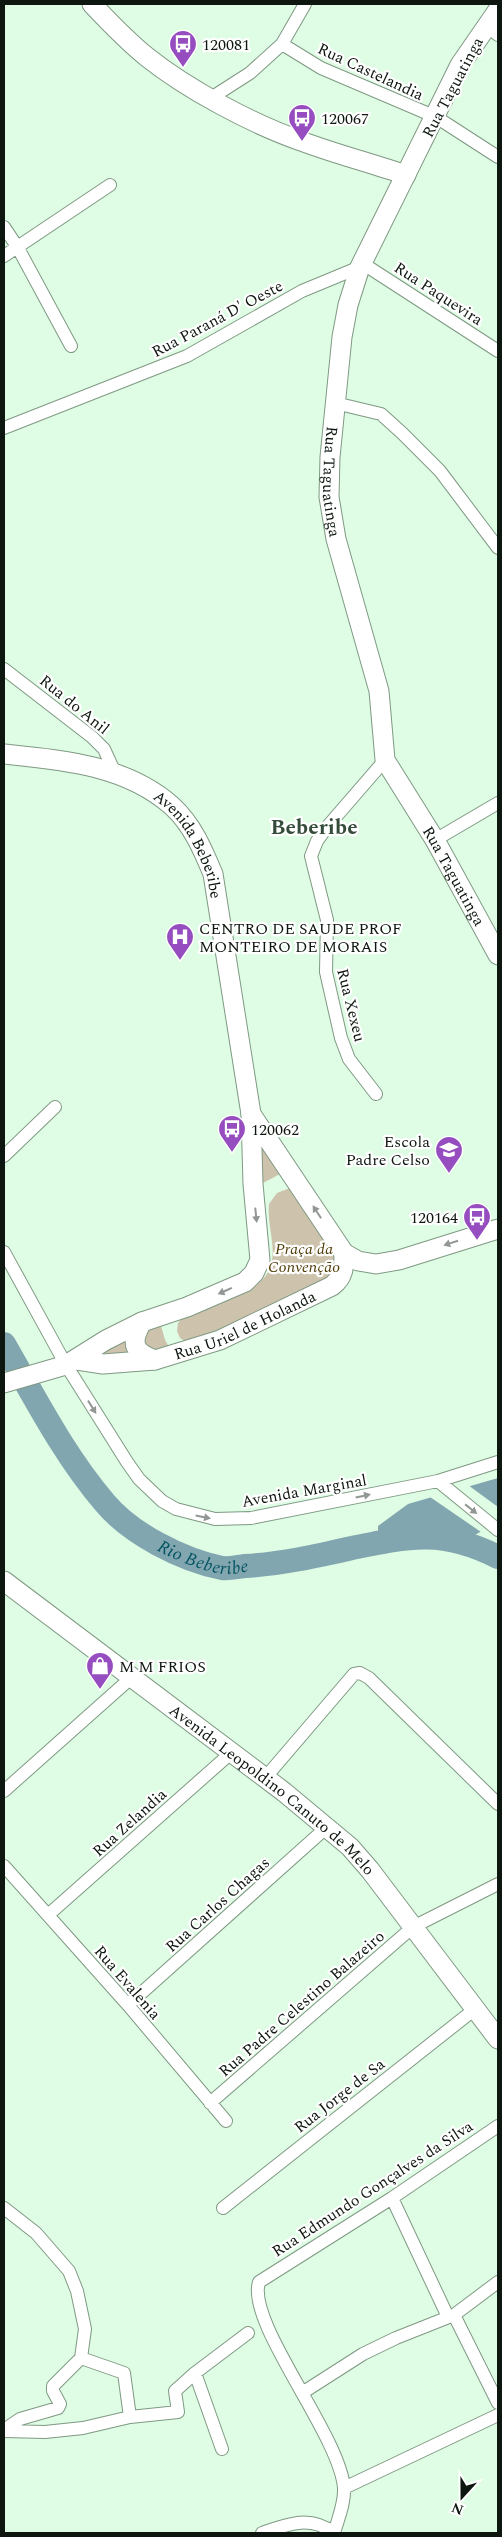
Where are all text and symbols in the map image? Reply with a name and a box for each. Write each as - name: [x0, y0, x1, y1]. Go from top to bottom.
- bus stop icon: 120081: [168, 29, 198, 68]
- place label: 120081: [202, 33, 250, 57]
- street label: Rua Taguatinga: [416, 33, 490, 142]
- street label: Rua Castelandia: [314, 37, 428, 107]
- bus stop icon: 120067: [287, 103, 317, 142]
- place label: 120067: [321, 107, 369, 131]
- street label: Rua Paquevira: [389, 256, 488, 332]
- street label: Rua Paraná D' Oeste: [148, 274, 287, 364]
- street label: Rua Taguatinga: [316, 425, 347, 539]
- street label: Rua do Anil: [34, 669, 115, 741]
- street label: Avenida Beberibe: [148, 784, 228, 900]
- district label: Beberibe: [270, 812, 358, 844]
- street label: Rua Taguatinga: [416, 821, 491, 931]
- place label: CENTRO DE SAUDE PROF MONTEIRO DE MORAIS: [199, 917, 402, 959]
- hospital icon: CENTRO DE SAUDE PROF MONTEIRO DE MORAIS: [165, 922, 195, 961]
- street label: Rua Xexeu: [330, 966, 372, 1045]
- bus stop icon: 120062: [217, 1114, 247, 1153]
- place label: 120062: [251, 1118, 299, 1142]
- place label: Escola Padre Celso: [346, 1130, 430, 1172]
- school or university icon: Escola Padre Celso: [434, 1135, 464, 1174]
- bus stop icon: 120164: [462, 1202, 492, 1241]
- one-way arrow: [312, 1205, 322, 1218]
- place label: 120164: [410, 1206, 458, 1230]
- one-way arrow: [252, 1207, 260, 1223]
- park label: Praça da Convenção: [268, 1237, 340, 1279]
- one-way arrow: [444, 1240, 459, 1247]
- street label: Rua Uriel de Holanda: [171, 1284, 320, 1367]
- one-way arrow: [218, 1287, 232, 1295]
- one-way arrow: [88, 1400, 97, 1413]
- street label: Avenida Marginal: [240, 1468, 369, 1514]
- one-way arrow: [356, 1492, 372, 1500]
- one-way arrow: [464, 1503, 477, 1514]
- one-way arrow: [195, 1513, 211, 1521]
- water label: Rio Beberibe: [153, 1533, 250, 1582]
- shop icon: M M FRIOS: [85, 1651, 115, 1690]
- place label: M M FRIOS: [119, 1655, 206, 1679]
- street label: Avenida Leopoldino Canuto de Melo: [164, 1699, 380, 1881]
- street label: Rua Zelandia: [87, 1783, 172, 1863]
- street label: Rua Carlos Chagas: [160, 1851, 275, 1958]
- street label: Rua Padre Celestino Balazeiro: [213, 1925, 390, 2083]
- street label: Rua Evalenia: [88, 1940, 167, 2025]
- street label: Rua Jorge de Sa: [289, 2052, 390, 2139]
- street label: Rua Edmundo Gonçalves da Silva: [267, 2115, 478, 2263]
- north arrow: [437, 2472, 487, 2522]
- text: N: [448, 2497, 467, 2521]

